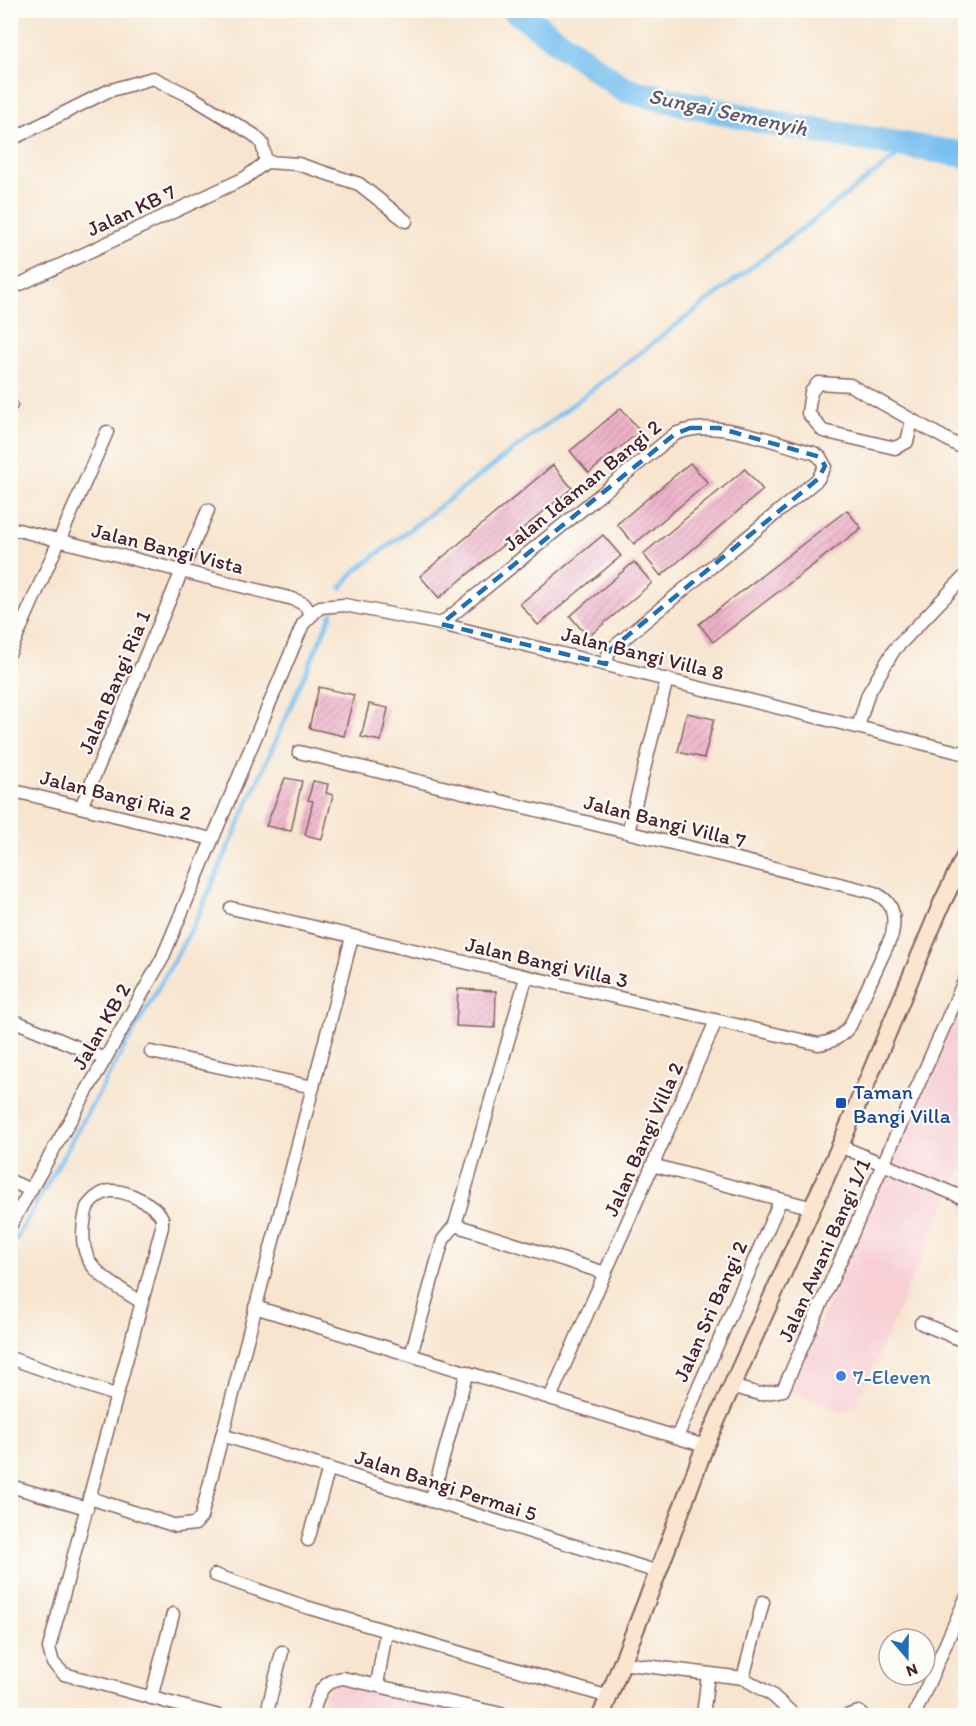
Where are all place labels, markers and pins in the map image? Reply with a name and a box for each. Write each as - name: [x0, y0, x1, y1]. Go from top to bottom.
- place label: Taman Bangi Villa: [853, 1079, 951, 1128]
- marker: Taman Bangi Villa: [834, 1096, 848, 1110]
- place label: 7-Eleven: [853, 1364, 931, 1389]
- marker: 7-Eleven: [834, 1369, 848, 1383]

